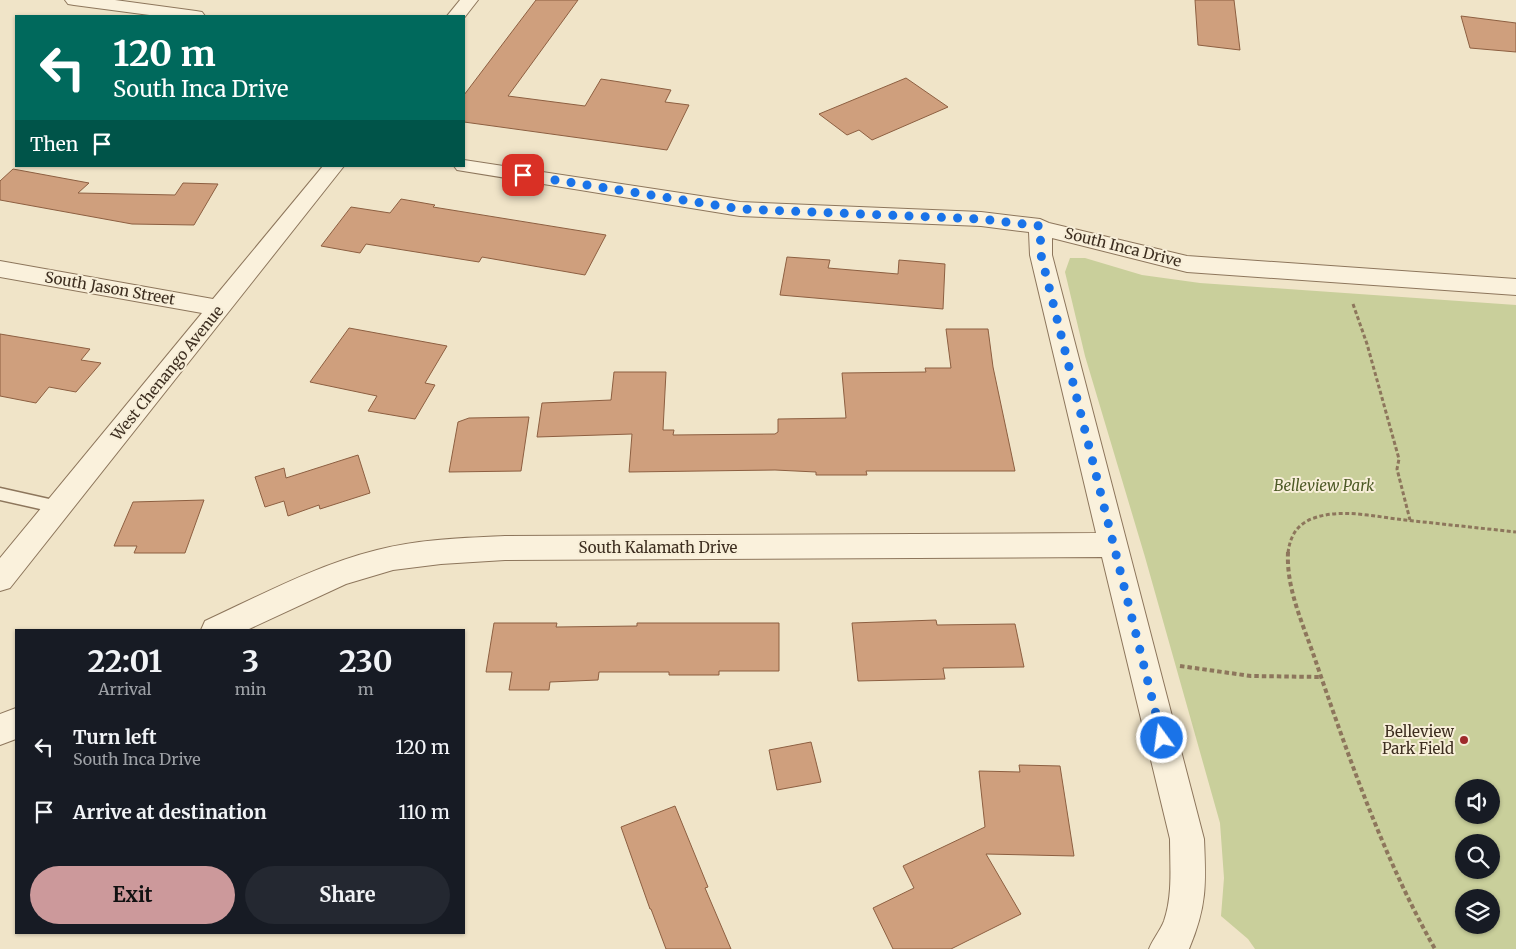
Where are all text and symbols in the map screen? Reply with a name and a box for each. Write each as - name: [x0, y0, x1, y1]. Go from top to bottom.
- text: 120 m: [113, 32, 216, 76]
- icon: left: [30, 35, 95, 100]
- text: South Inca Drive: [113, 75, 289, 103]
- icon: arrive: [88, 130, 116, 158]
- text: Then: [30, 132, 78, 156]
- pin: [502, 154, 544, 196]
- icon: arrive: [509, 161, 537, 189]
- street label: South Inca Drive: [1063, 223, 1184, 271]
- street label: South Jason Street: [43, 267, 177, 309]
- street label: West Chenango Avenue: [106, 302, 227, 445]
- park label: Belleview Park: [1274, 476, 1375, 495]
- street label: South Kalamath Drive: [579, 538, 738, 557]
- text: 22:01: [87, 642, 162, 680]
- text: 3: [242, 642, 259, 680]
- text: 230: [339, 642, 393, 680]
- text: Arrival: [98, 679, 152, 699]
- text: min: [235, 679, 266, 699]
- text: m: [358, 679, 374, 699]
- position arrow: [1135, 711, 1187, 763]
- place label: Belleview Park Field: [1382, 722, 1454, 758]
- text: Turn left: [73, 725, 157, 749]
- icon: left: [30, 733, 58, 761]
- marker: Belleview Park Field: [1458, 734, 1470, 746]
- text: 120 m: [395, 735, 450, 759]
- text: South Inca Drive: [73, 749, 201, 769]
- map controls: [1455, 779, 1500, 934]
- button: sound: [1455, 779, 1500, 824]
- icon: arrive: [30, 798, 58, 826]
- text: Arrive at destination: [73, 800, 267, 824]
- text: 110 m: [399, 800, 450, 824]
- button: search: [1455, 834, 1500, 879]
- button: Exit: [30, 866, 235, 924]
- button: Share: [245, 866, 450, 924]
- button: layers: [1455, 889, 1500, 934]

